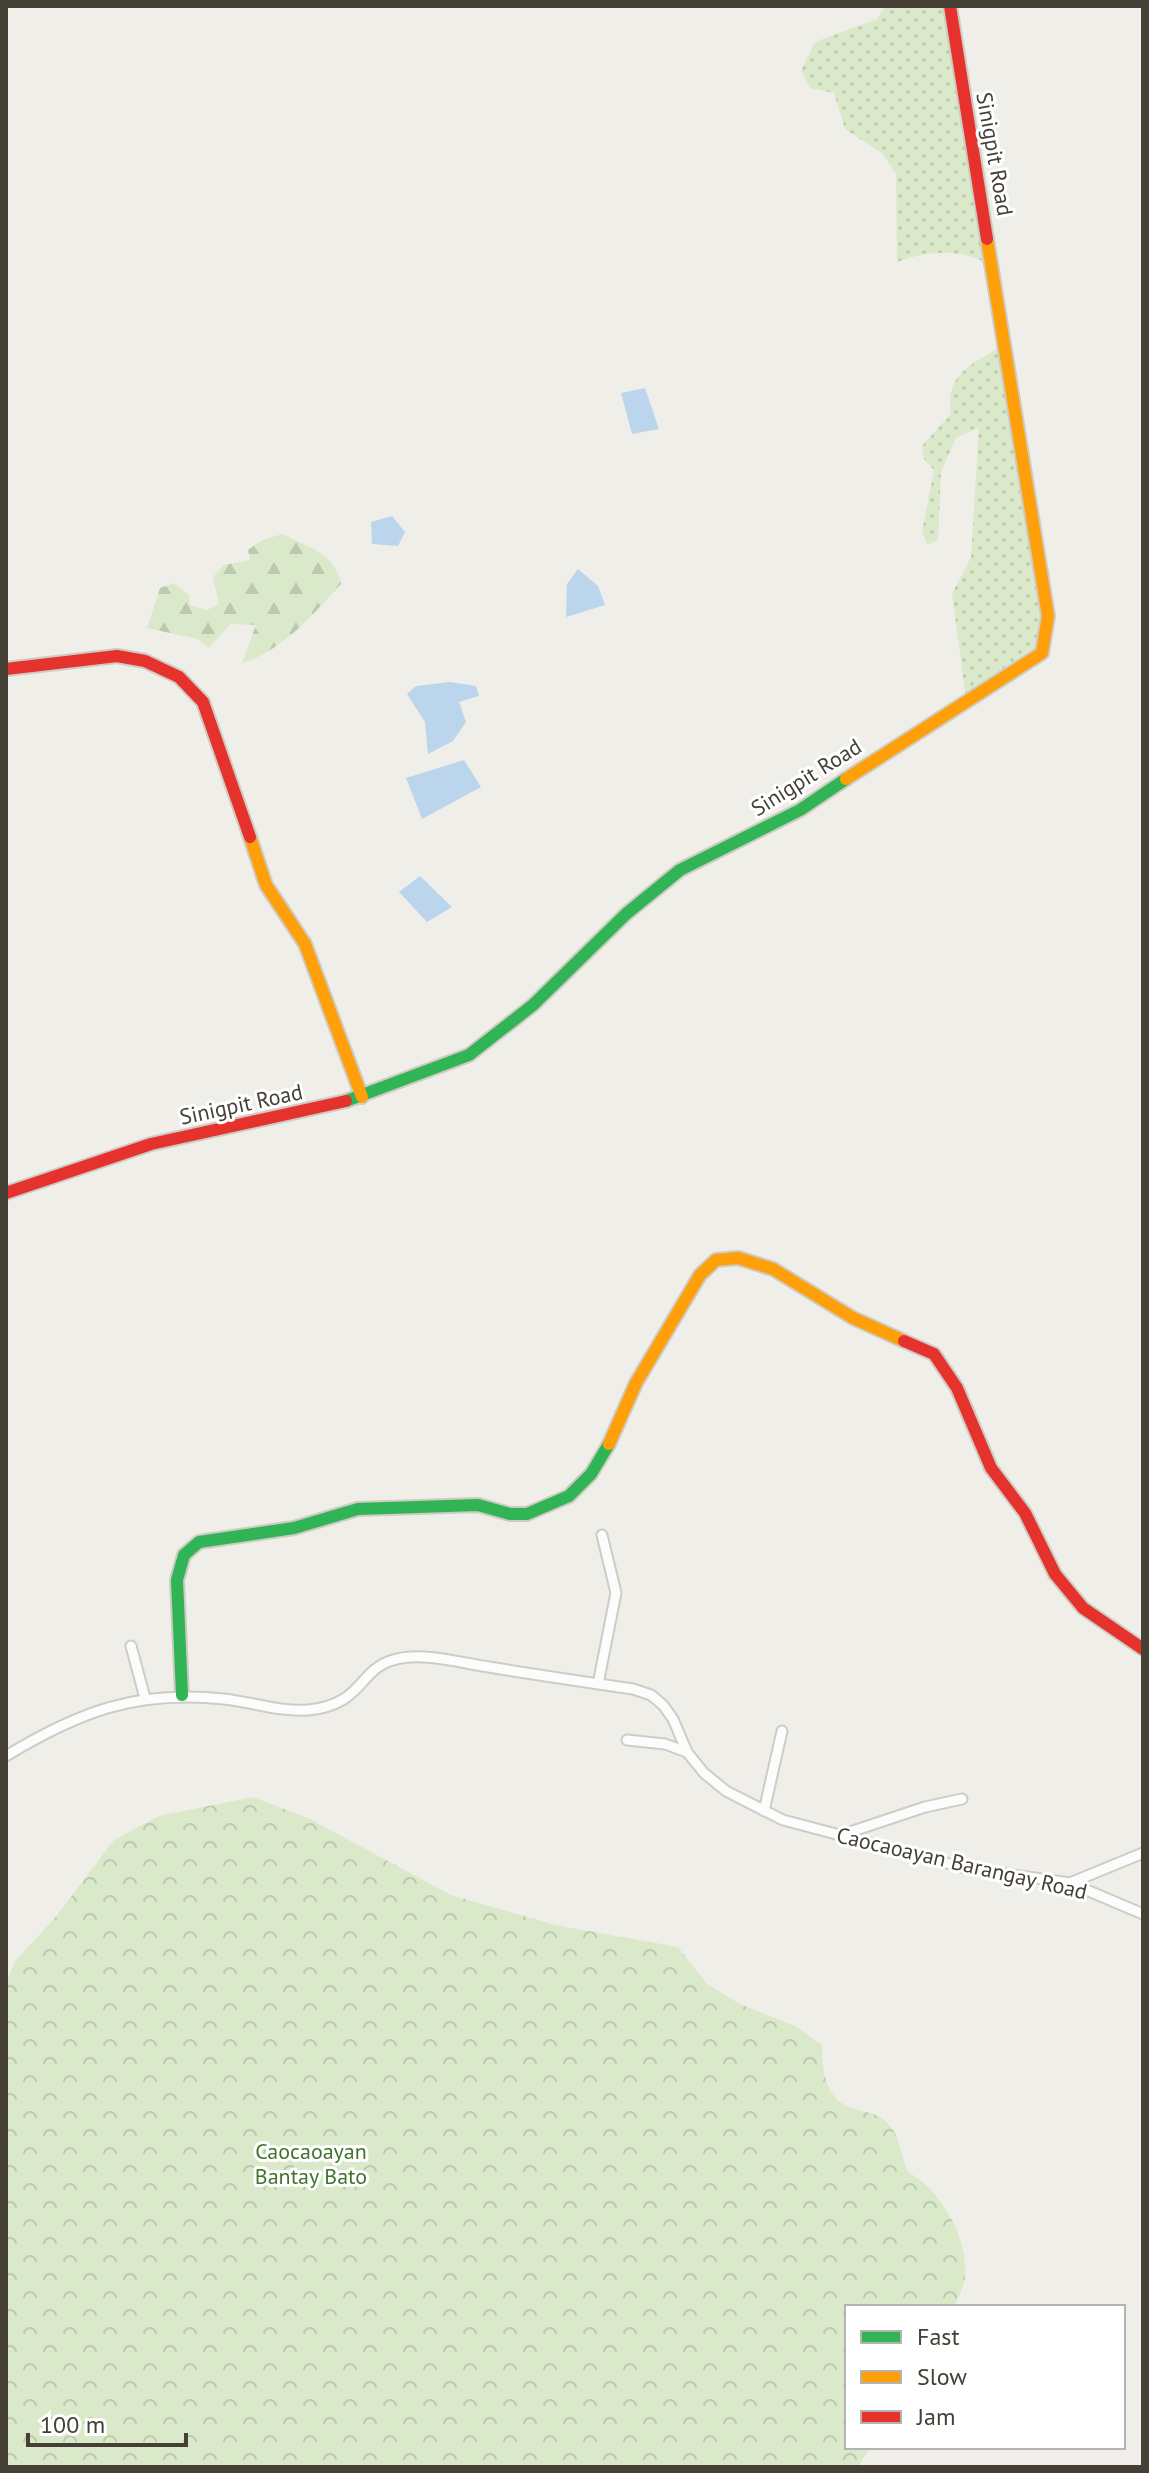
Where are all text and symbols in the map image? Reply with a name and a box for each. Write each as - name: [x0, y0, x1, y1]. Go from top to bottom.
- street label: Sinigpit Road: [970, 90, 1020, 218]
- street label: Sinigpit Road: [746, 732, 866, 822]
- street label: Sinigpit Road: [177, 1077, 305, 1131]
- street label: Caocaoayan Barangay Road: [834, 1821, 1090, 1905]
- park label: Caocaoayan Bantay Bato: [255, 2137, 367, 2190]
- legend: [845, 2305, 1125, 2449]
- text: Fast: [917, 2321, 960, 2352]
- text: Slow: [917, 2361, 967, 2392]
- scale bar: [28, 2397, 186, 2447]
- text: Jam: [916, 2401, 955, 2432]
- text: 100 m: [40, 2409, 105, 2440]

